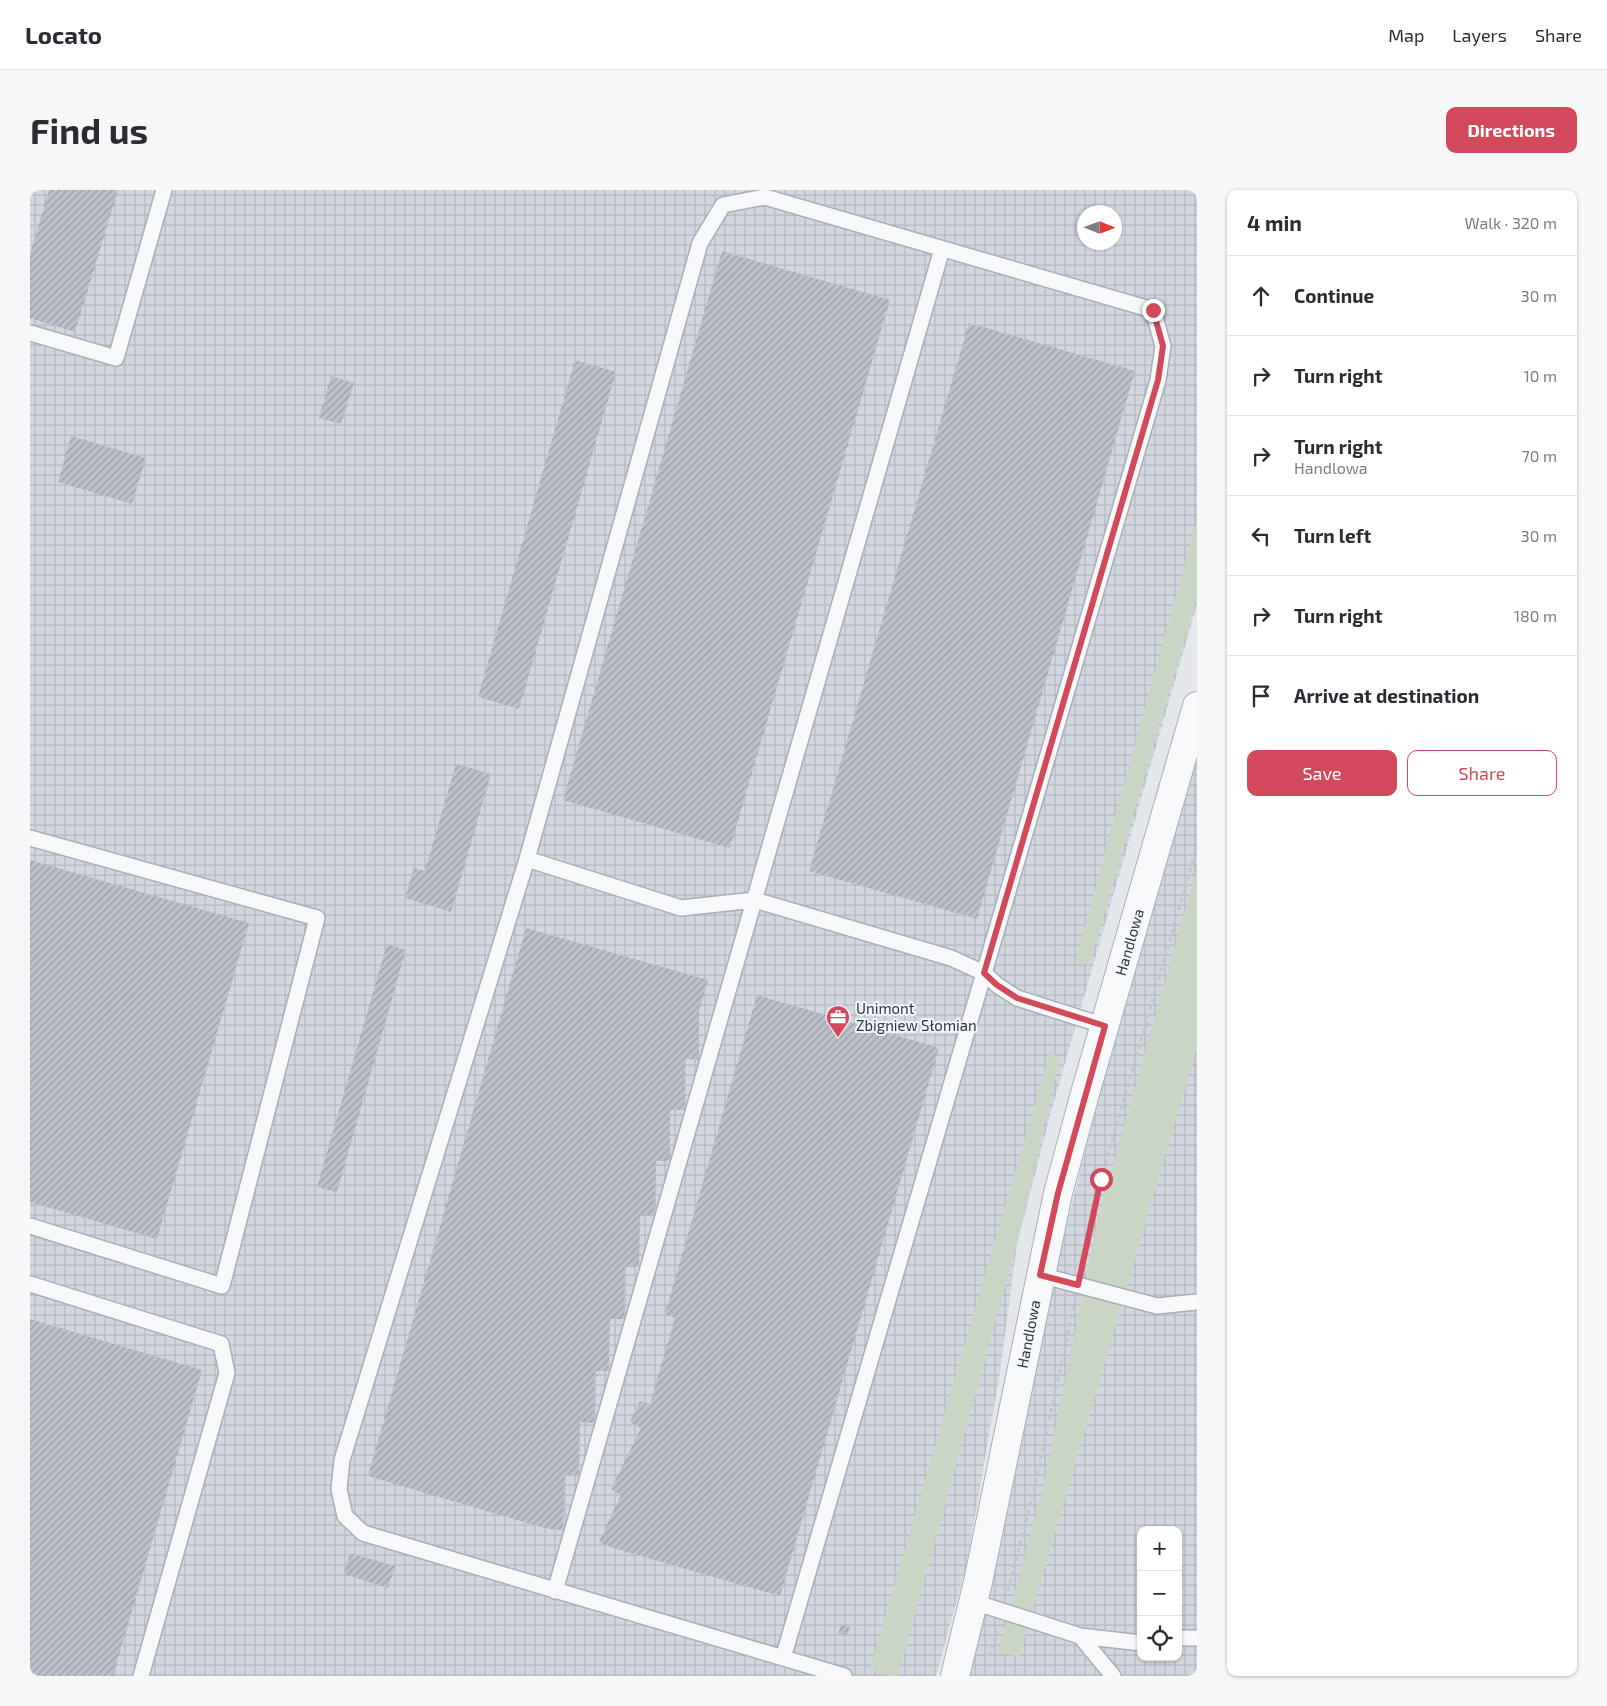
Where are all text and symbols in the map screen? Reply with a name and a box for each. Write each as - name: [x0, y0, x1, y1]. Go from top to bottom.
- text: Locato: [25, 20, 102, 49]
- text: Map: [1388, 24, 1424, 46]
- text: Layers: [1452, 24, 1507, 46]
- text: Share: [1535, 24, 1582, 46]
- button: Directions: [1446, 107, 1577, 153]
- text: Find us: [30, 109, 148, 151]
- north arrow: [1077, 205, 1122, 250]
- text: 4 min: [1247, 210, 1302, 235]
- text: Walk · 320 m: [1464, 213, 1557, 232]
- icon: ahead: [1247, 282, 1275, 310]
- text: Continue: [1294, 284, 1374, 307]
- text: 30 m: [1521, 286, 1557, 305]
- route end: [1142, 299, 1165, 322]
- icon: right: [1247, 362, 1275, 390]
- text: Turn right: [1294, 364, 1382, 387]
- text: 10 m: [1523, 366, 1557, 385]
- text: Turn right: [1294, 435, 1382, 458]
- icon: right: [1247, 442, 1275, 470]
- text: 70 m: [1522, 446, 1557, 465]
- text: Handlowa: [1294, 458, 1368, 477]
- icon: left: [1247, 522, 1275, 550]
- text: Turn left: [1294, 524, 1371, 547]
- text: 30 m: [1521, 526, 1557, 545]
- icon: right: [1247, 602, 1275, 630]
- text: Turn right: [1294, 604, 1382, 627]
- text: 180 m: [1514, 606, 1557, 625]
- icon: arrive: [1247, 682, 1275, 710]
- text: Arrive at destination: [1294, 684, 1479, 707]
- button: Save: [1247, 750, 1397, 796]
- button: Share: [1407, 750, 1557, 796]
- street label: Handlowa: [1111, 906, 1147, 978]
- place label: Unimont Zbigniew Słomian: [856, 999, 977, 1034]
- office icon: Unimont Zbigniew Słomian: [825, 1004, 851, 1038]
- route start: [1090, 1168, 1113, 1191]
- street label: Handlowa: [1013, 1298, 1043, 1370]
- map controls: [1137, 1526, 1182, 1661]
- button: +: [1137, 1526, 1182, 1571]
- button: −: [1137, 1571, 1182, 1616]
- button: locate: [1137, 1616, 1182, 1661]

